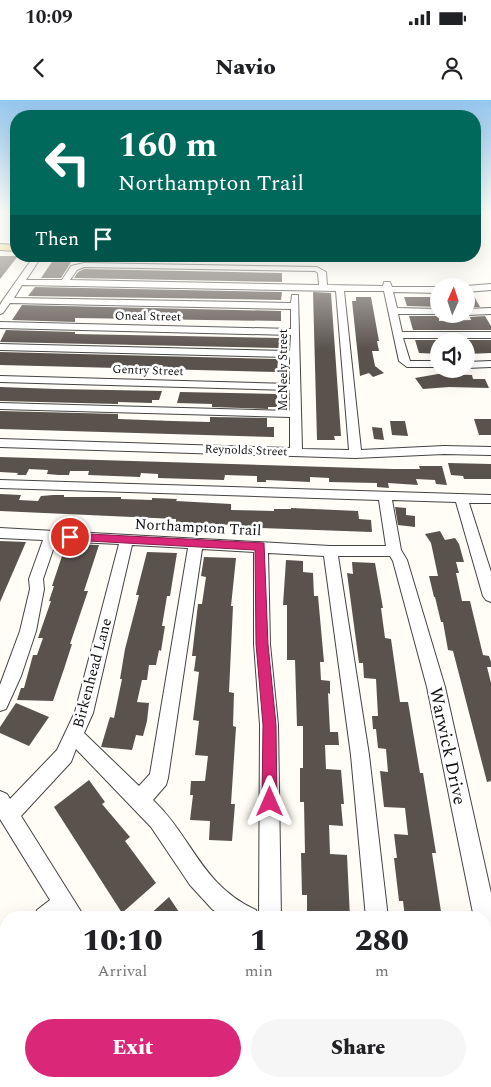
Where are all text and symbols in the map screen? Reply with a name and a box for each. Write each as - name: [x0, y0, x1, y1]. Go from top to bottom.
- text: 10:09: [25, 3, 73, 32]
- text: Navio: [215, 51, 276, 84]
- icon: back: [25, 54, 53, 82]
- icon: person: [438, 54, 466, 82]
- text: 160 m: [118, 119, 217, 172]
- icon: left: [35, 130, 100, 195]
- text: Northampton Trail: [118, 167, 304, 200]
- text: Then: [35, 225, 79, 254]
- icon: arrive: [89, 225, 117, 253]
- north arrow: [430, 278, 475, 322]
- map controls: [430, 278, 475, 378]
- street label: Oneal Street: [115, 306, 181, 327]
- street label: McNeely Street: [274, 329, 293, 411]
- button: sound: [430, 333, 475, 378]
- street label: Gentry Street: [112, 360, 184, 381]
- street label: Reynolds Street: [204, 440, 288, 461]
- street label: Northampton Trail: [134, 513, 262, 542]
- pin: [49, 516, 91, 558]
- icon: arrive: [56, 523, 84, 551]
- street label: Birkenhead Lane: [67, 616, 118, 731]
- street label: Warwick Drive: [422, 685, 473, 807]
- position arrow: [243, 775, 295, 827]
- text: 10:10: [82, 918, 163, 964]
- text: 1: [250, 918, 268, 964]
- text: 280: [355, 918, 409, 964]
- text: Arrival: [97, 959, 147, 983]
- text: min: [245, 959, 273, 983]
- text: m: [375, 959, 389, 983]
- button: Exit: [25, 1019, 241, 1077]
- button: Share: [251, 1019, 466, 1077]

